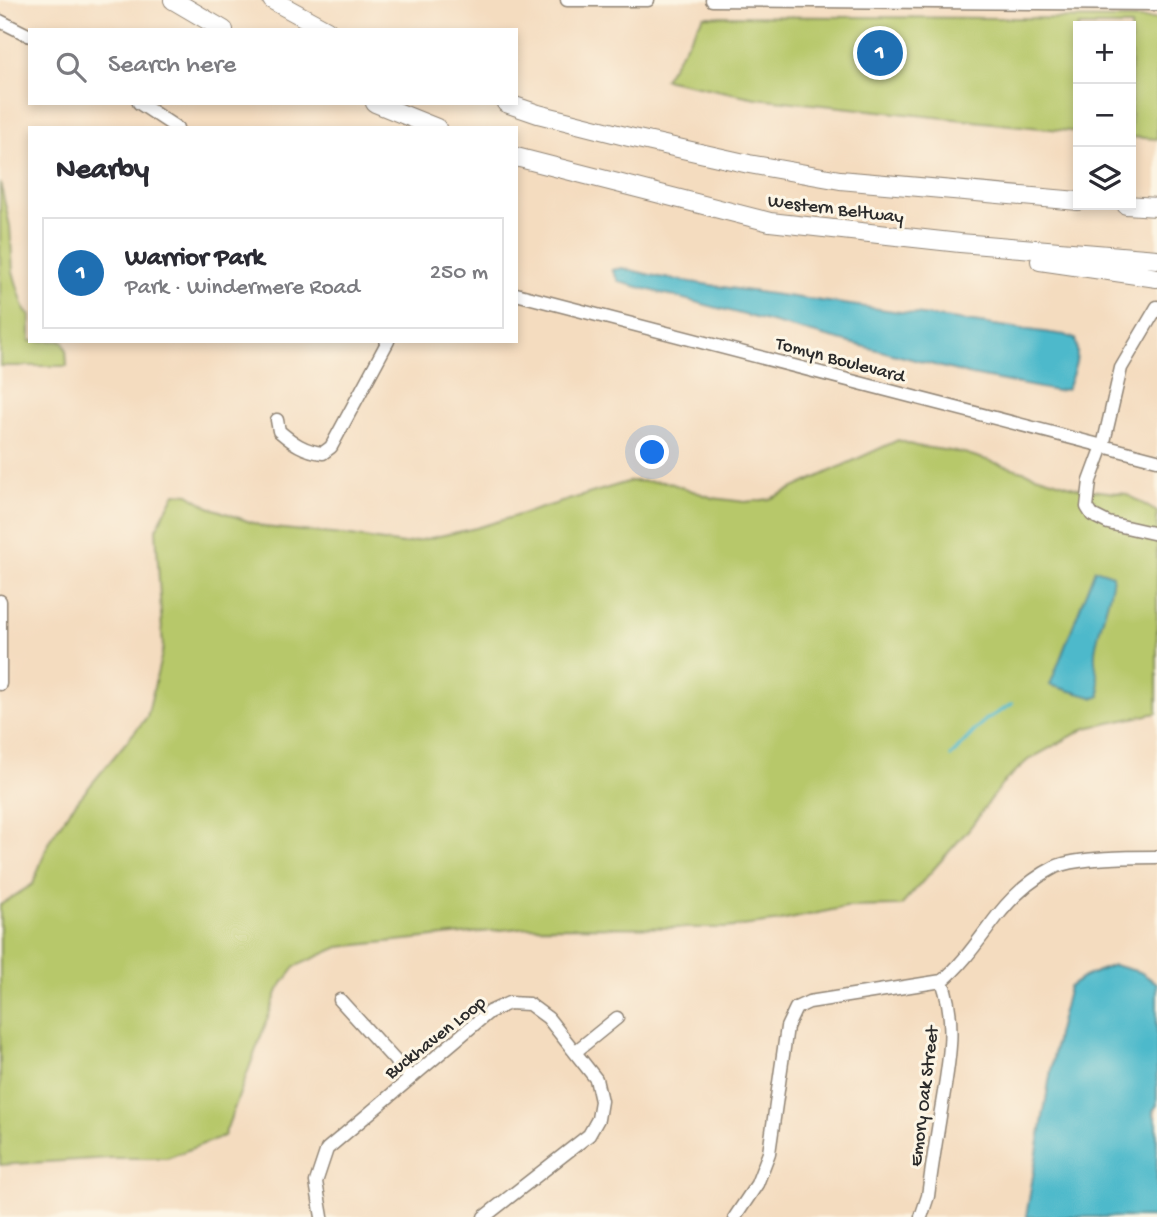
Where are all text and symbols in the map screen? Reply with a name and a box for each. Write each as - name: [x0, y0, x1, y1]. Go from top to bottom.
- map controls: [1073, 21, 1136, 210]
- button: +: [1073, 21, 1136, 84]
- pin: 1: [857, 27, 903, 79]
- search box: [28, 28, 518, 105]
- icon: search: [52, 48, 90, 86]
- text: Search here: [108, 51, 236, 82]
- button: −: [1073, 84, 1136, 147]
- button: layers: [1073, 147, 1136, 210]
- text: Nearby: [56, 154, 149, 189]
- street label: Western Beltway: [766, 191, 906, 230]
- text: Warrior Park: [125, 244, 264, 275]
- text: 1: [76, 260, 86, 287]
- text: 250 m: [430, 260, 488, 287]
- text: Park · Windermere Road: [125, 275, 360, 302]
- street label: Tomyn Boulevard: [772, 333, 909, 390]
- your location: [635, 435, 669, 469]
- street label: Buckhaven Loop: [380, 992, 492, 1086]
- street label: Emory Oak Street: [905, 1023, 946, 1168]

